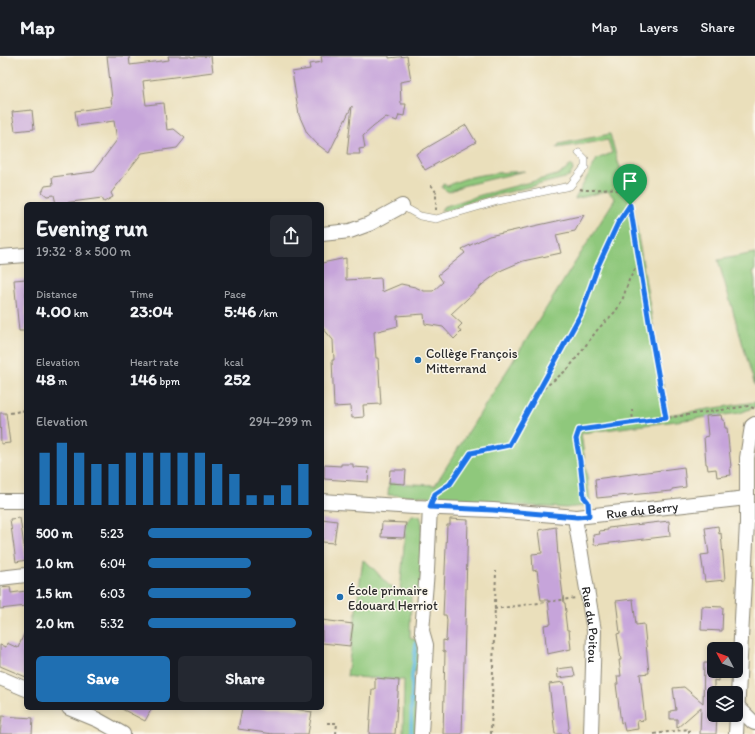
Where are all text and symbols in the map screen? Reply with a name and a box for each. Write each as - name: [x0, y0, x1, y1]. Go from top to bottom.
- text: Map: [20, 16, 55, 39]
- text: Map: [592, 19, 617, 36]
- text: Layers: [639, 19, 678, 36]
- text: Share: [700, 19, 735, 36]
- pin: [613, 164, 647, 205]
- icon: arrive: [619, 170, 641, 192]
- text: Evening run: [36, 215, 148, 242]
- button: share: [270, 215, 312, 257]
- text: 19:32 · 8 × 500 m: [36, 244, 131, 259]
- text: Distance: [36, 288, 77, 301]
- text: Time: [130, 288, 153, 301]
- text: Pace: [224, 288, 246, 301]
- text: 4.00: [36, 301, 71, 321]
- text: 23:04: [130, 301, 173, 321]
- text: 5:46: [224, 301, 256, 321]
- text: km: [71, 307, 88, 320]
- text: /km: [256, 307, 278, 320]
- place label: Collège François Mitterrand: [426, 346, 518, 376]
- marker: Collège François Mitterrand: [413, 355, 423, 365]
- text: Elevation: [36, 356, 80, 369]
- text: Heart rate: [130, 356, 179, 369]
- text: kcal: [224, 356, 244, 369]
- text: 48: [36, 369, 56, 389]
- text: 146: [130, 369, 157, 389]
- text: 252: [224, 369, 251, 389]
- text: m: [56, 375, 67, 388]
- text: bpm: [157, 375, 180, 388]
- text: Elevation: [36, 414, 88, 429]
- text: 294–299 m: [249, 414, 312, 429]
- street label: Rue du Berry: [605, 498, 679, 521]
- text: 500 m: [36, 526, 73, 541]
- text: 5:23: [100, 526, 124, 541]
- text: 1.0 km: [36, 556, 73, 571]
- text: 6:04: [100, 556, 126, 571]
- place label: École primaire Edouard Herriot: [348, 583, 438, 613]
- street label: Rue du Poitou: [579, 585, 602, 663]
- text: 1.5 km: [36, 586, 72, 601]
- text: 6:03: [100, 586, 125, 601]
- marker: École primaire Edouard Herriot: [335, 592, 345, 602]
- text: 2.0 km: [36, 616, 74, 631]
- text: 5:32: [100, 616, 124, 631]
- north arrow: [707, 642, 743, 678]
- map controls: [707, 642, 743, 722]
- button: Save: [36, 656, 170, 702]
- button: Share: [178, 656, 312, 702]
- button: layers: [707, 686, 743, 722]

